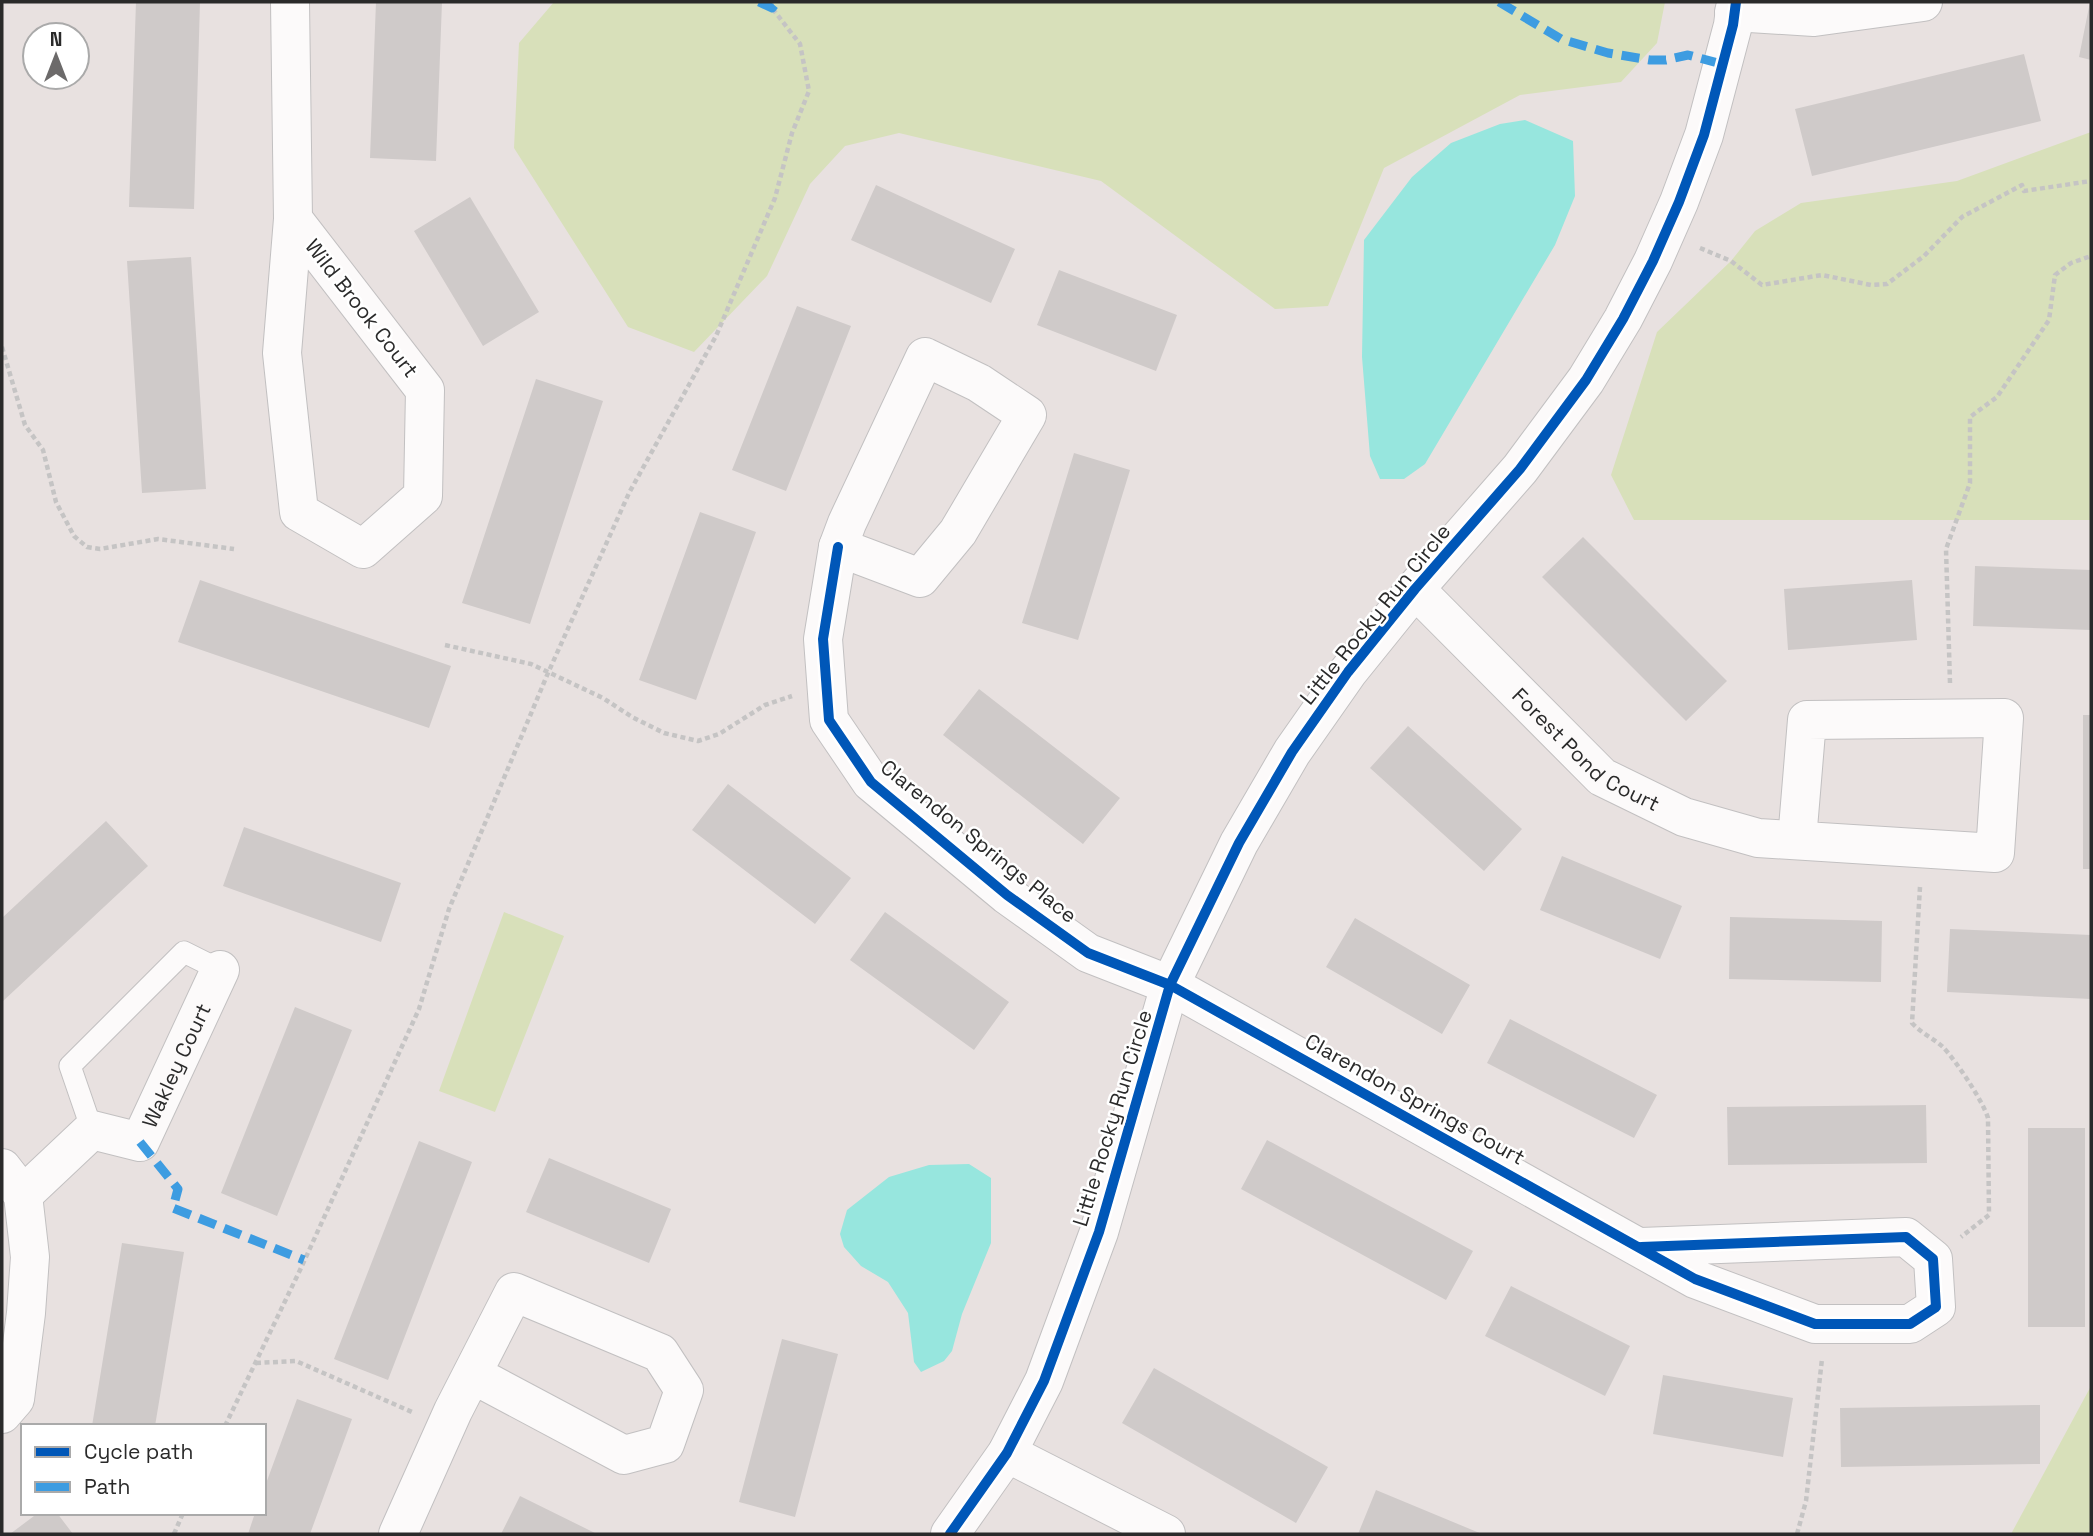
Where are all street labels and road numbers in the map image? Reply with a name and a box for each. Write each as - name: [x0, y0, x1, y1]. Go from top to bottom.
- street label: Wild Brook Court: [299, 233, 425, 383]
- street label: Little Rocky Run Circle: [1294, 518, 1456, 710]
- street label: Forest Pond Court: [1507, 682, 1664, 817]
- street label: Clarendon Springs Place: [875, 753, 1083, 929]
- street label: Wakley Court: [135, 999, 216, 1132]
- street label: Little Rocky Run Circle: [1066, 1006, 1158, 1230]
- street label: Clarendon Springs Court: [1300, 1027, 1530, 1171]

